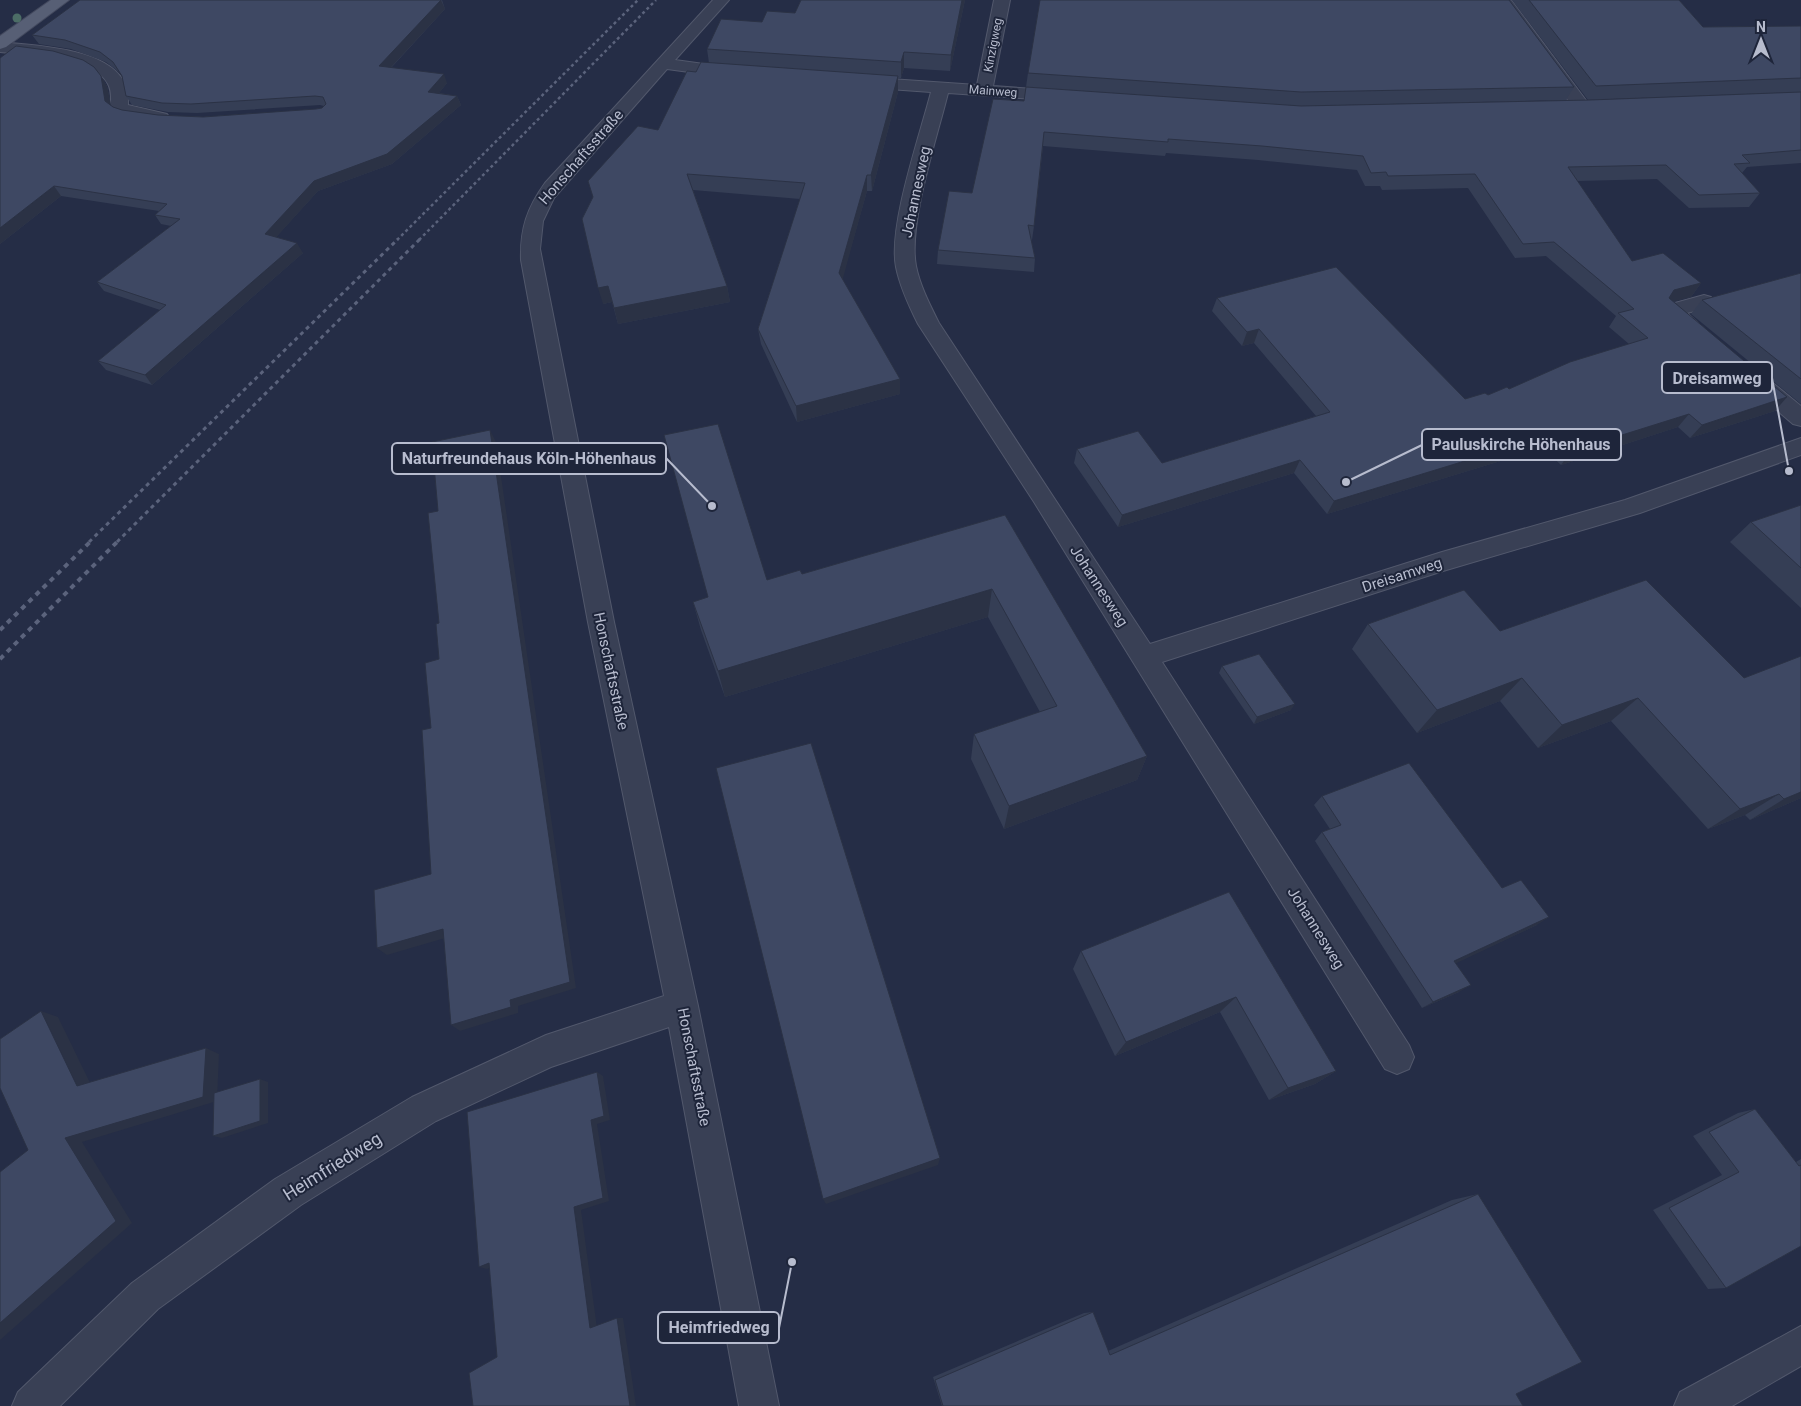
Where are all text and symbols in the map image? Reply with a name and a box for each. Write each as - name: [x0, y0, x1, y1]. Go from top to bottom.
- north arrow: [1736, 15, 1786, 65]
- street label: Kinzigweg: [981, 17, 1005, 73]
- text: N: [1756, 19, 1766, 35]
- street label: Mainweg: [968, 82, 1018, 100]
- street label: Honschaftsstraße: [535, 106, 627, 208]
- street label: Johannesweg: [898, 145, 934, 239]
- callout: Dreisamweg: [1662, 362, 1772, 393]
- text: Dreisamweg: [1672, 369, 1762, 388]
- callout: Pauluskirche Höhenhaus: [1422, 429, 1621, 460]
- text: Pauluskirche Höhenhaus: [1431, 435, 1611, 454]
- callout: Naturfreundehaus Köln-Höhenhaus: [392, 443, 666, 474]
- text: Naturfreundehaus Köln-Höhenhaus: [402, 449, 656, 468]
- street label: Johannesweg: [1066, 542, 1132, 630]
- street label: Dreisamweg: [1360, 554, 1444, 596]
- street label: Honschaftsstraße: [590, 610, 632, 732]
- street label: Johannesweg: [1284, 884, 1348, 972]
- street label: Honschaftsstraße: [674, 1006, 714, 1128]
- street label: Heimfriedweg: [279, 1127, 385, 1205]
- callout: Heimfriedweg: [658, 1312, 779, 1343]
- text: Heimfriedweg: [668, 1318, 770, 1337]

